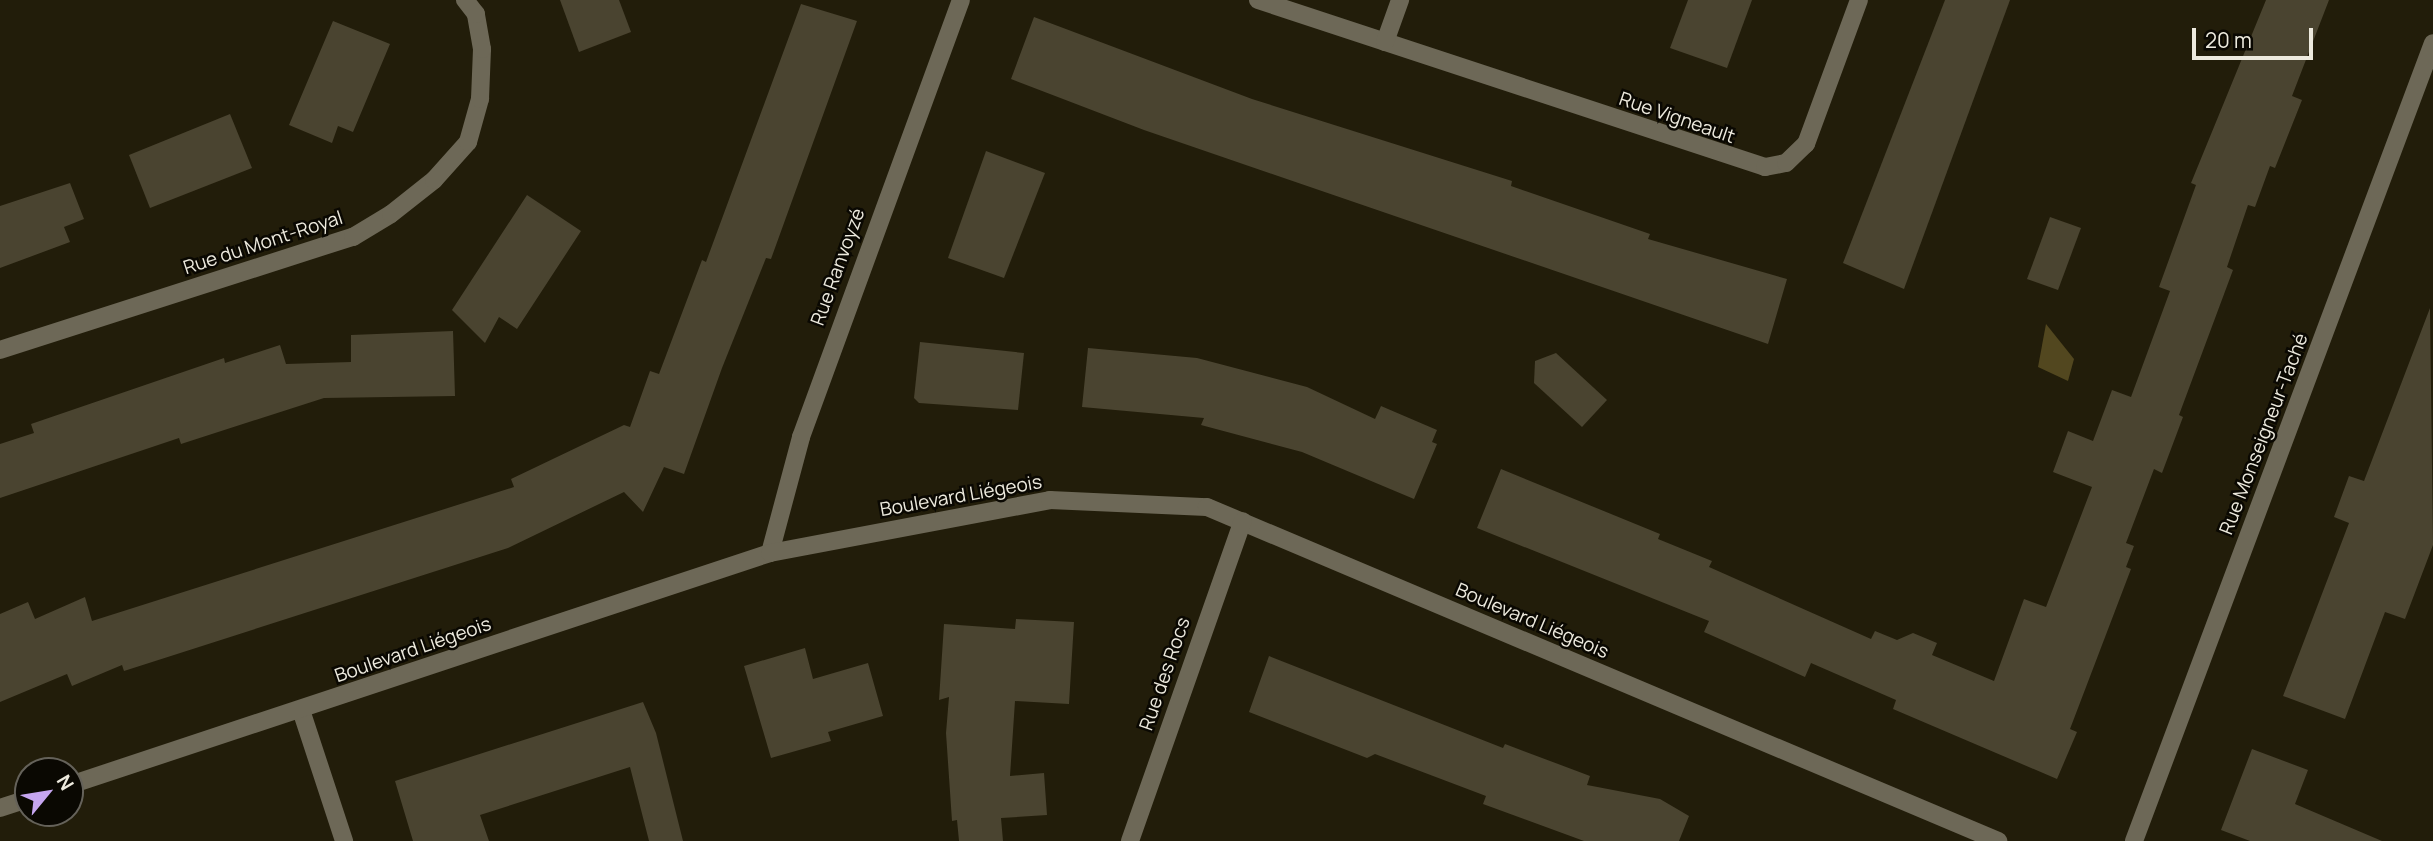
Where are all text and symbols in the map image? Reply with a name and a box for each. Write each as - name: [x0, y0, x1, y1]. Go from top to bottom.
- scale bar: [2195, 14, 2316, 58]
- text: 20 m: [2205, 26, 2252, 54]
- street label: Rue Vigneault: [1616, 88, 1738, 148]
- street label: Rue Ranvoyzé: [806, 205, 870, 329]
- street label: Rue du Mont-Royal: [181, 206, 345, 280]
- street label: Rue Monseigneur-Taché: [2215, 330, 2313, 538]
- street label: Boulevard Liégeois: [878, 471, 1044, 521]
- street label: Boulevard Liégeois: [1452, 578, 1612, 664]
- street label: Boulevard Liégeois: [332, 613, 494, 687]
- street label: Rue des Rocs: [1135, 614, 1195, 734]
- north arrow: [14, 757, 84, 827]
- text: N: [51, 770, 80, 795]

